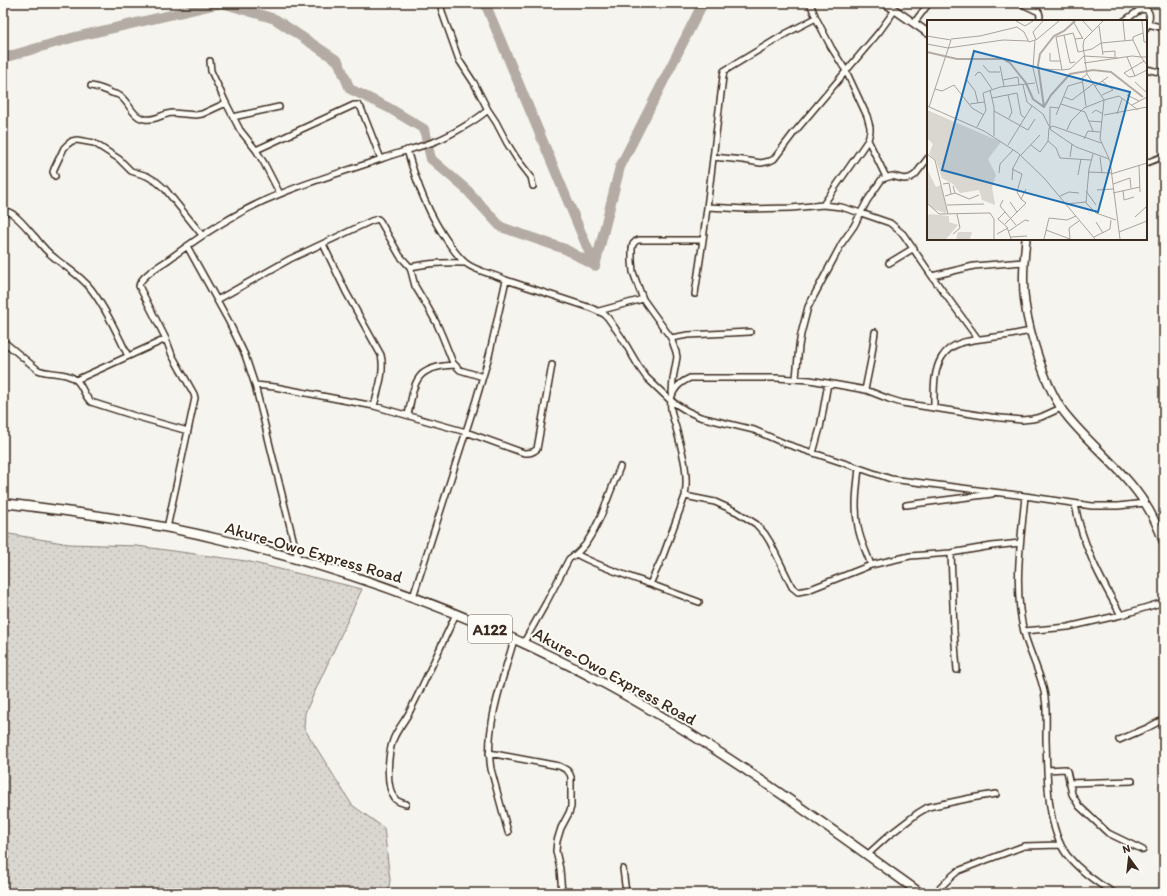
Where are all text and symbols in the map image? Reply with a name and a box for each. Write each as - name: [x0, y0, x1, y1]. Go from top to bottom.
- inset map: [927, 20, 1147, 240]
- street label: Akure-Owo Express Road: [223, 517, 406, 587]
- road number: A122: [468, 615, 512, 643]
- street label: Akure-Owo Express Road: [530, 623, 701, 730]
- north arrow: [1109, 838, 1149, 878]
- text: N: [1121, 842, 1132, 856]

